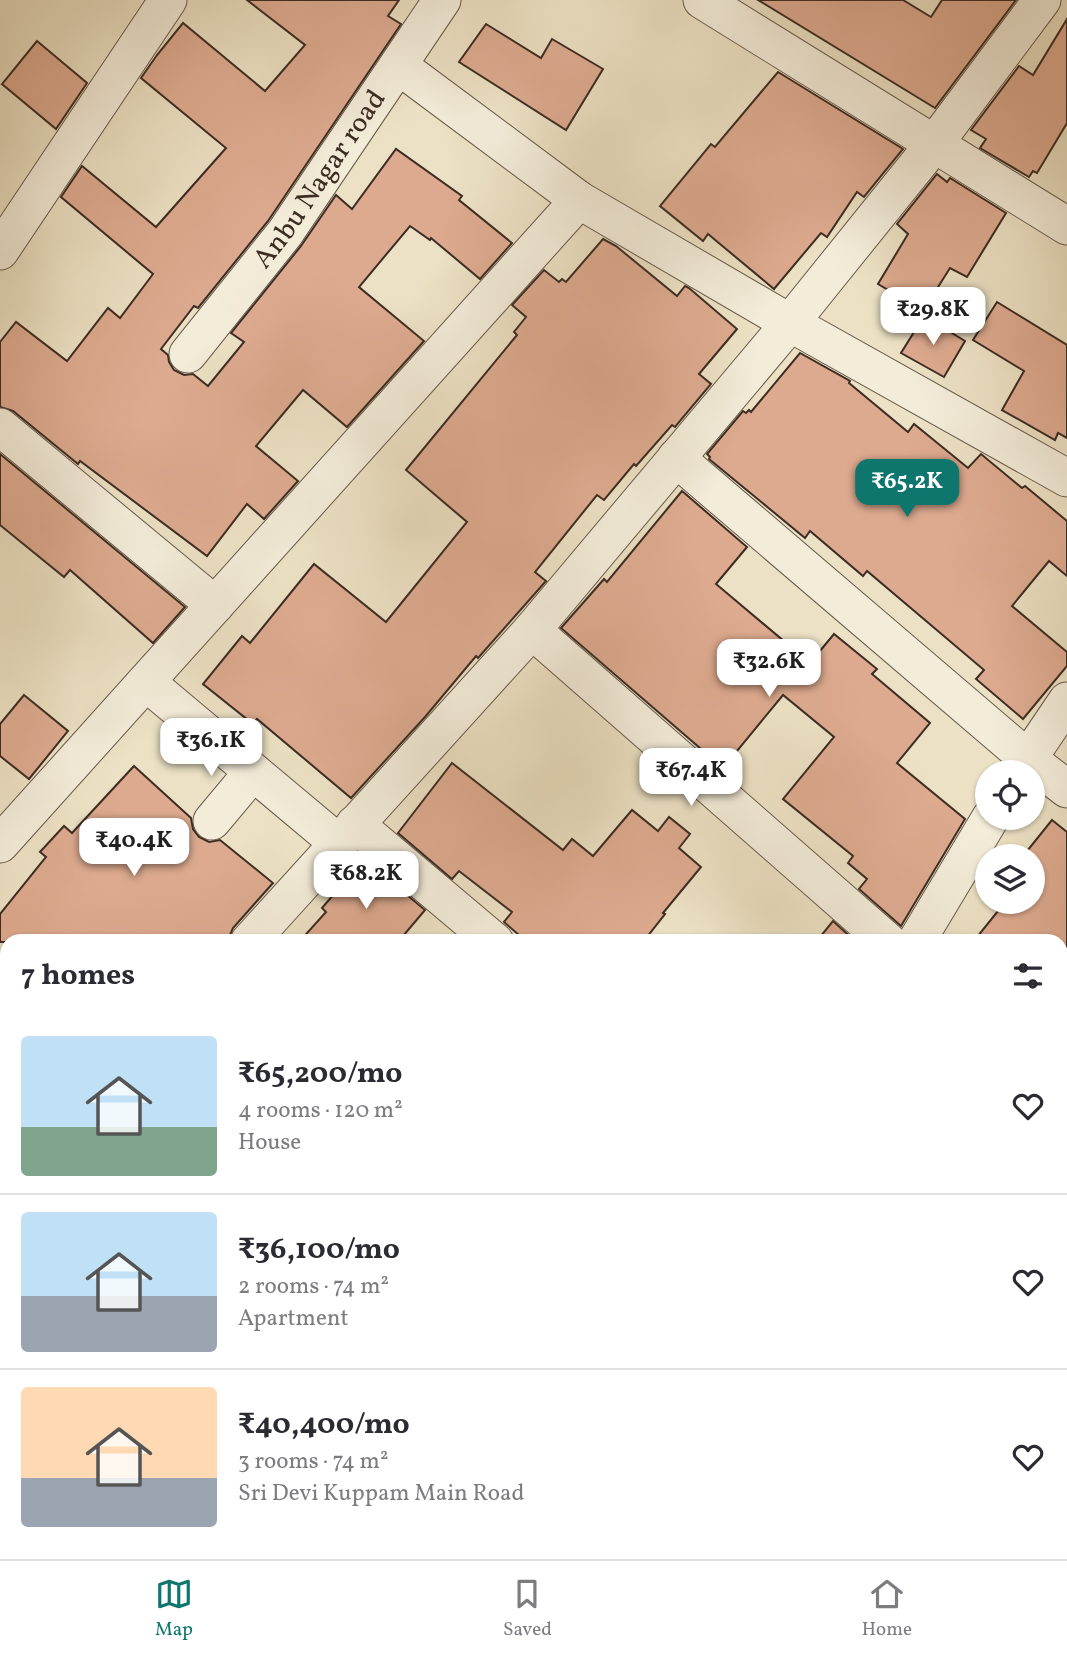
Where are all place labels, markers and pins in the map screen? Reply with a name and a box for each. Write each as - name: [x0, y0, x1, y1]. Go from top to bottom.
- pin: ₹29.8K: [876, 288, 990, 347]
- pin: ₹65.2K: [850, 460, 964, 519]
- pin: ₹32.6K: [712, 640, 826, 699]
- pin: ₹36.1K: [154, 718, 268, 778]
- pin: ₹67.4K: [634, 748, 748, 808]
- pin: ₹40.4K: [77, 818, 191, 878]
- pin: ₹68.2K: [309, 852, 423, 911]

